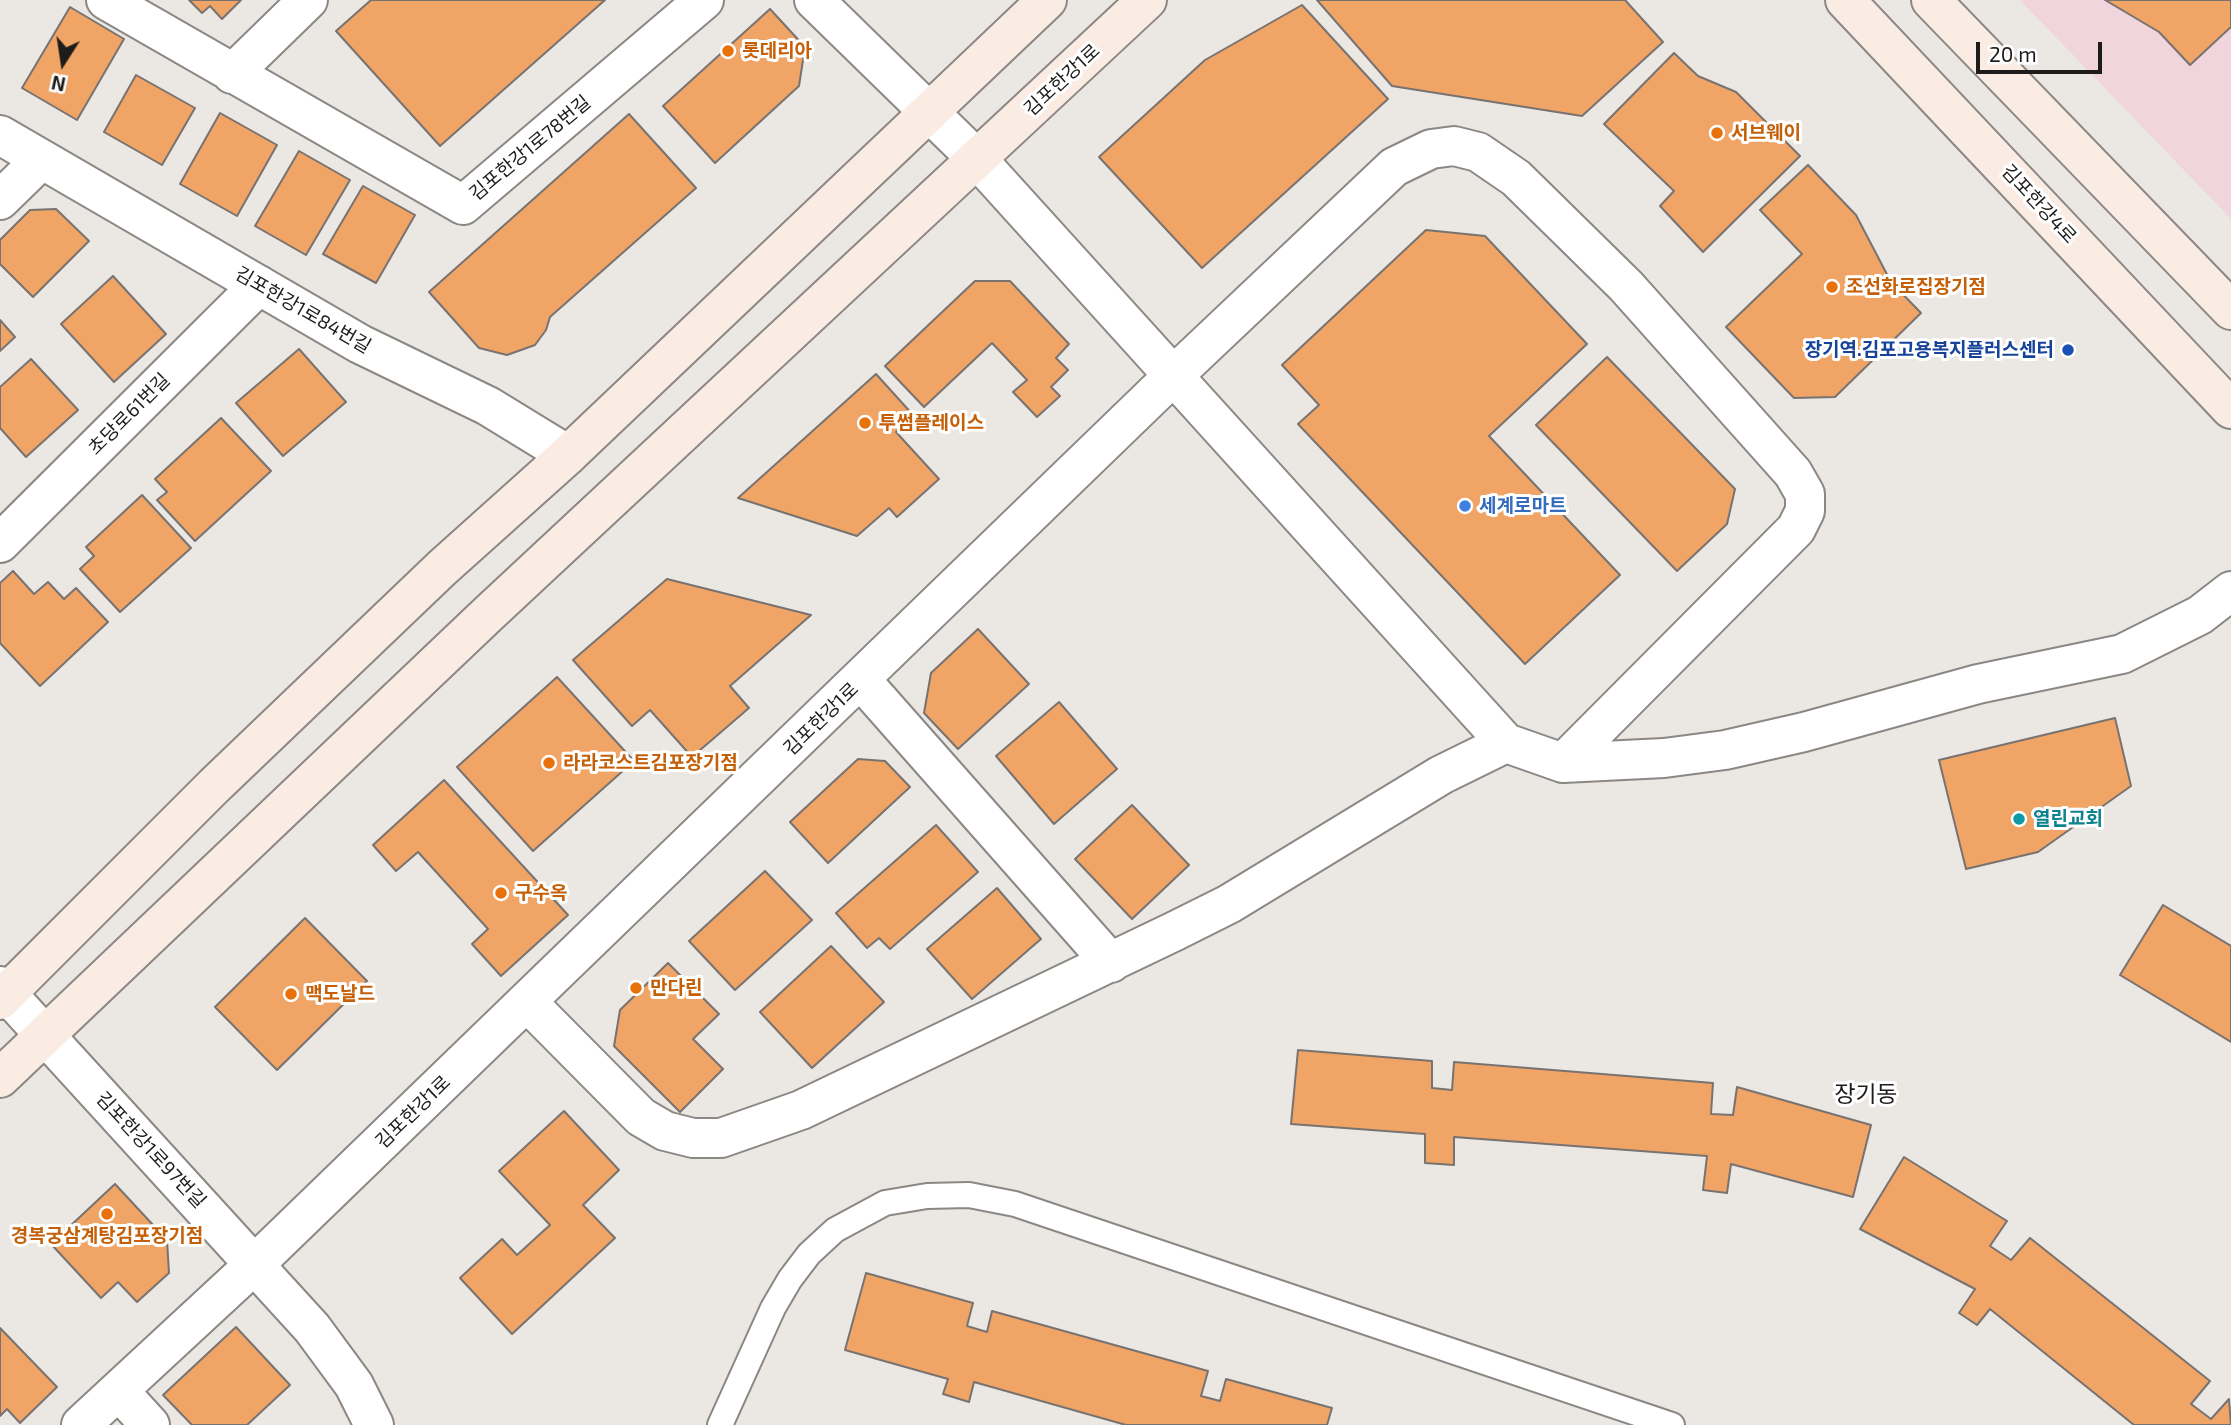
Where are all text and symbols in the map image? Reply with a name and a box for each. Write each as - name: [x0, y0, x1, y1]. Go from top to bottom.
- north arrow: [28, 28, 98, 98]
- scale bar: [1979, 28, 2105, 72]
- street label: 김포한강1로: [1019, 39, 1105, 121]
- place label: 롯데리아: [742, 40, 812, 62]
- text: 20 m: [1989, 41, 2037, 66]
- marker: 롯데리아: [720, 43, 736, 59]
- text: N: [49, 71, 68, 97]
- street label: 김포한강1로78번길: [465, 91, 595, 205]
- place label: 서브웨이: [1731, 122, 1801, 144]
- marker: 서브웨이: [1709, 125, 1725, 141]
- street label: 김포한강4로: [1997, 160, 2081, 248]
- street label: 김포한강1로84번길: [231, 262, 375, 358]
- place label: 조선화로집장기점: [1846, 276, 1986, 298]
- marker: 조선화로집장기점: [1824, 279, 1840, 295]
- place label: 장기역.김포고용복지플러스센터: [1805, 339, 2054, 361]
- marker: 장기역.김포고용복지플러스센터: [2060, 342, 2076, 358]
- street label: 초당로61번길: [84, 369, 174, 459]
- place label: 투썸플레이스: [879, 412, 984, 434]
- marker: 투썸플레이스: [857, 415, 873, 431]
- place label: 세계로마트: [1479, 495, 1566, 517]
- marker: 세계로마트: [1457, 498, 1473, 514]
- street label: 김포한강1로: [779, 678, 863, 760]
- place label: 라라코스트김포장기점: [563, 752, 738, 774]
- marker: 라라코스트김포장기점: [541, 755, 557, 771]
- place label: 열린교회: [2033, 808, 2103, 830]
- marker: 열린교회: [2011, 811, 2027, 827]
- place label: 구수옥: [515, 882, 567, 904]
- marker: 구수옥: [493, 885, 509, 901]
- place label: 만다린: [650, 977, 702, 999]
- marker: 만다린: [628, 980, 644, 996]
- place label: 맥도날드: [305, 983, 375, 1005]
- marker: 맥도날드: [283, 986, 299, 1002]
- street label: 김포한강1로: [371, 1071, 455, 1153]
- district label: 장기동: [1834, 1080, 1898, 1108]
- street label: 김포한강1로97번길: [91, 1087, 211, 1213]
- marker: 경복궁삼계탕김포장기점: [99, 1206, 115, 1222]
- place label: 경복궁삼계탕김포장기점: [11, 1225, 203, 1247]

